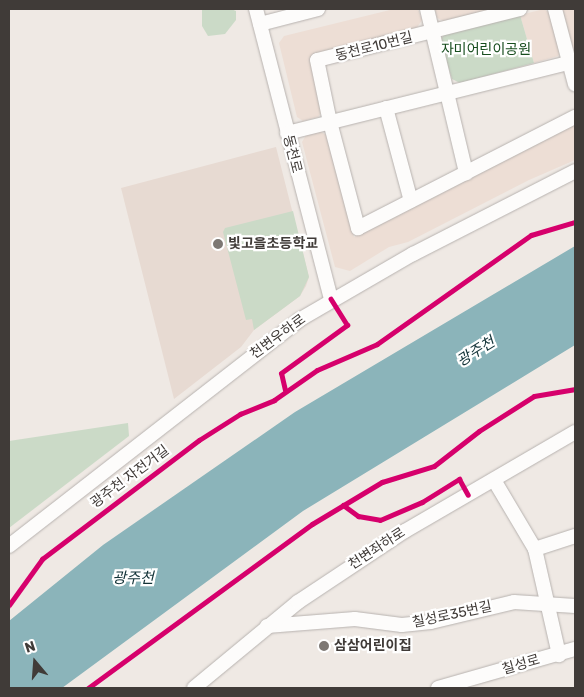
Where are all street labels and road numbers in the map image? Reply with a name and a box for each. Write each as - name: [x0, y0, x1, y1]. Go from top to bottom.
- street label: 동천로10번길: [334, 29, 414, 65]
- street label: 동천로: [279, 133, 305, 175]
- street label: 천변우하로: [247, 311, 309, 363]
- street label: 광주천 자전거길: [88, 442, 172, 512]
- street label: 천변좌하로: [345, 524, 409, 574]
- street label: 칠성로35번길: [411, 598, 493, 632]
- street label: 칠성로: [500, 652, 542, 678]

